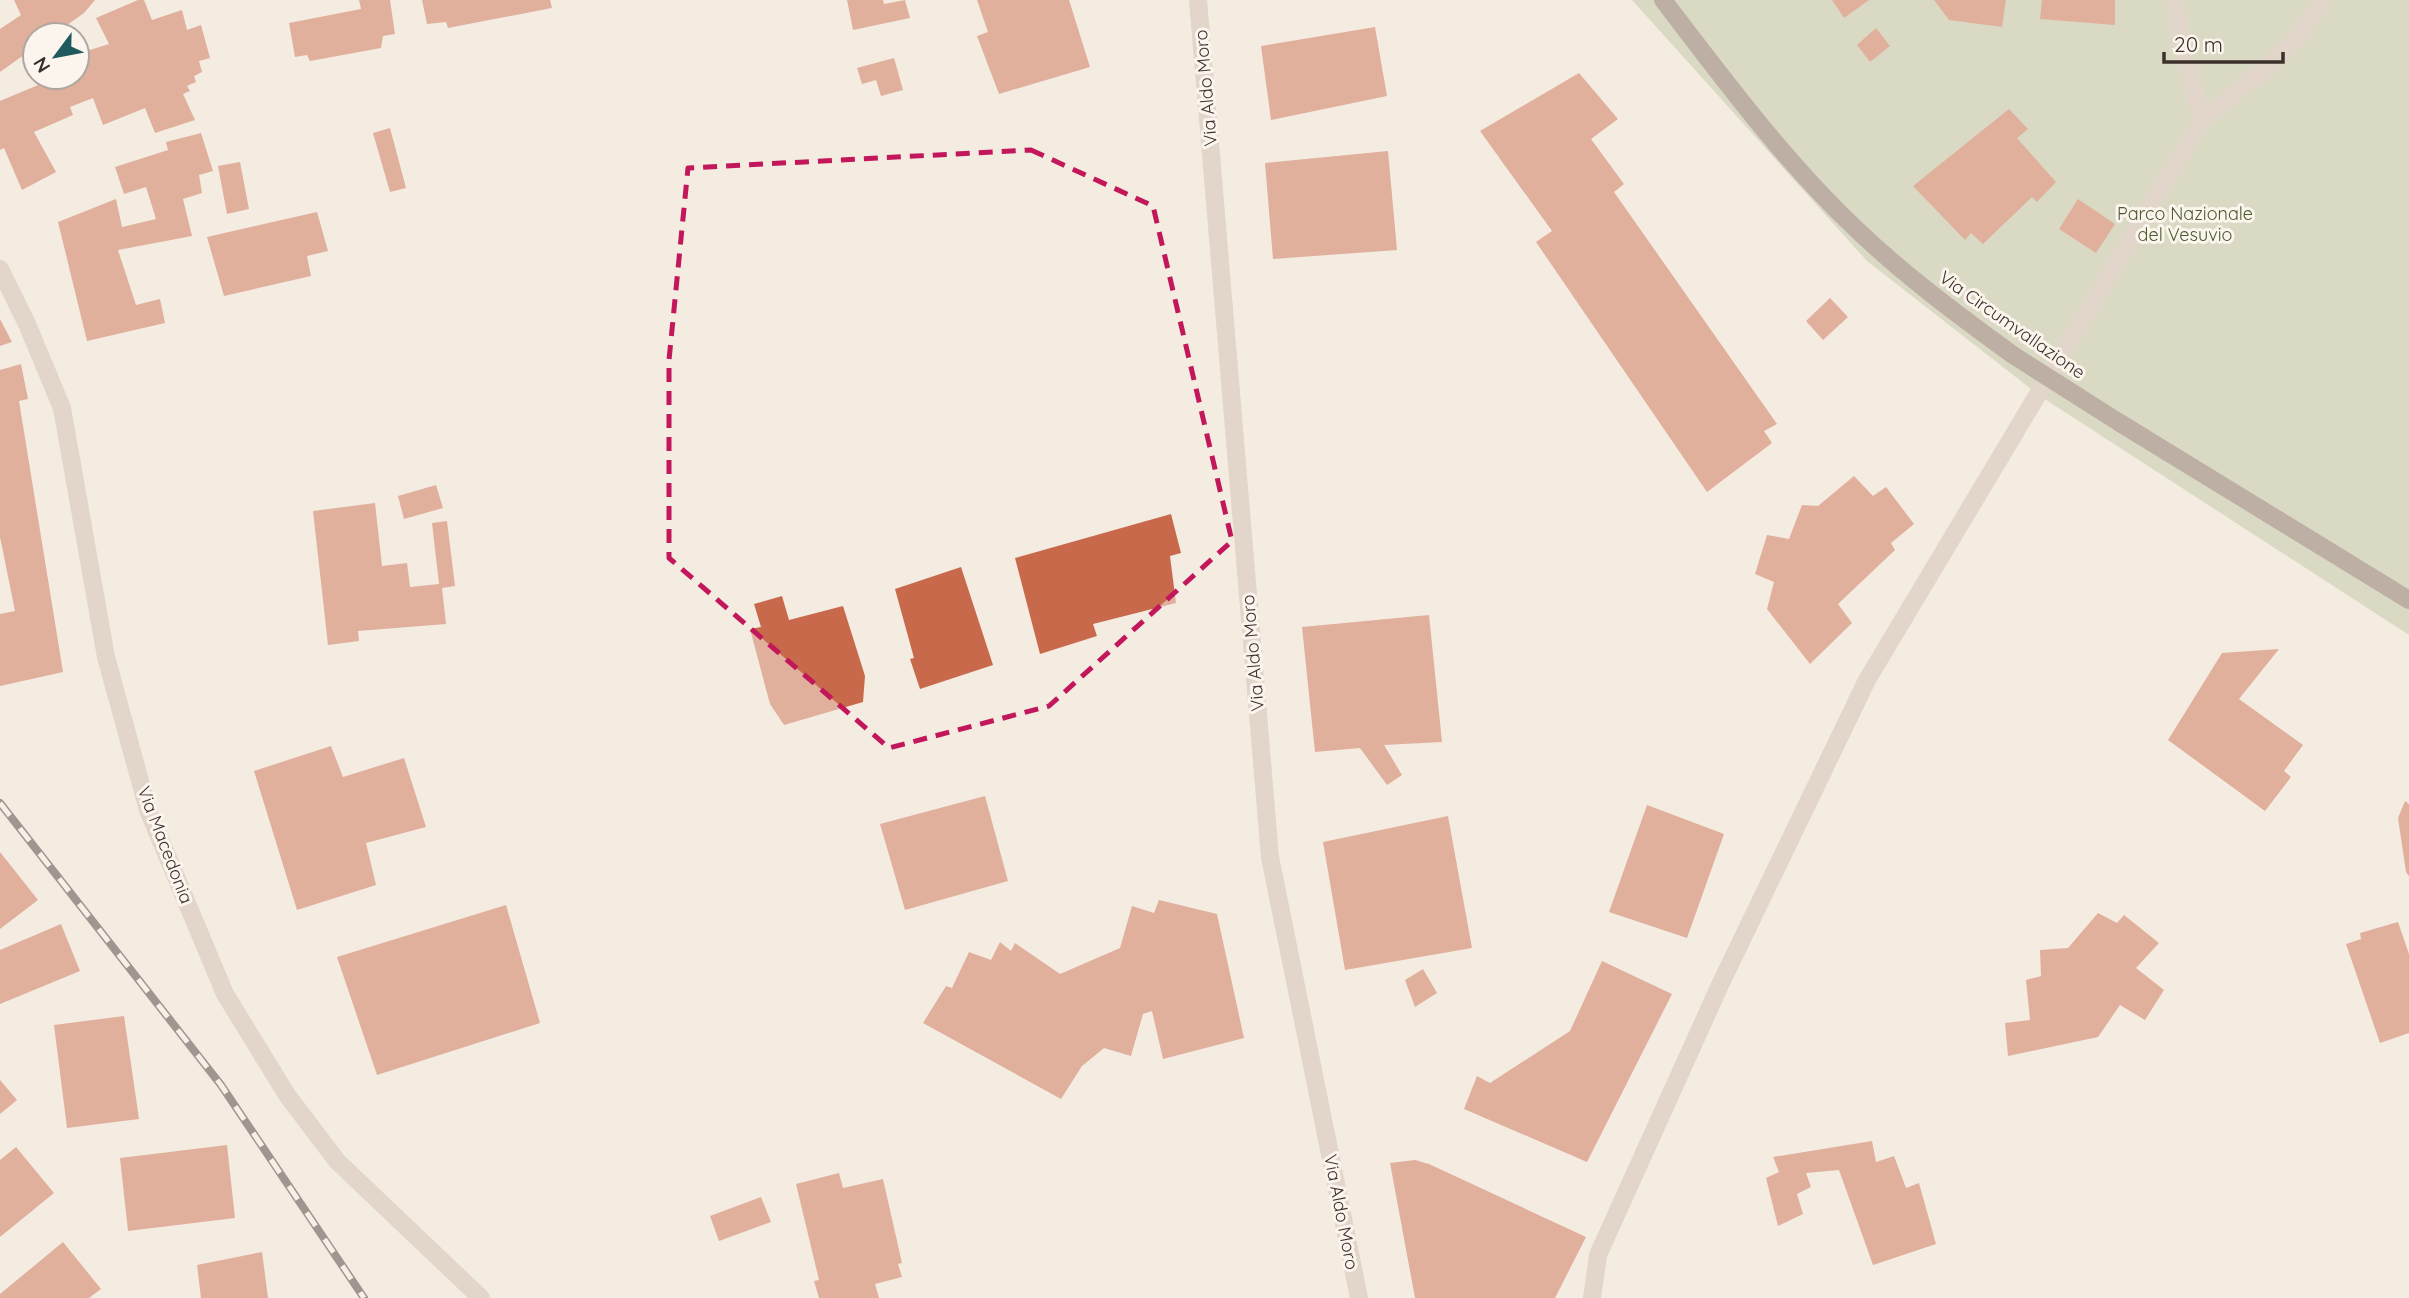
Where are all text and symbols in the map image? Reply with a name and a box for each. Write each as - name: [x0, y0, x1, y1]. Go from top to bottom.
- north arrow: [21, 21, 91, 91]
- scale bar: [2164, 21, 2283, 65]
- street label: Via Aldo Moro: [1189, 29, 1222, 147]
- text: 20 m: [2174, 31, 2223, 57]
- text: N: [28, 53, 55, 77]
- park label: Parco Nazionale del Vesuvio: [2117, 202, 2253, 246]
- street label: Via Circumvallazione: [1935, 266, 2090, 384]
- street label: Via Aldo Moro: [1236, 594, 1269, 712]
- street label: Via Macedonia: [133, 783, 198, 907]
- street label: Via Aldo Moro: [1319, 1152, 1364, 1272]

